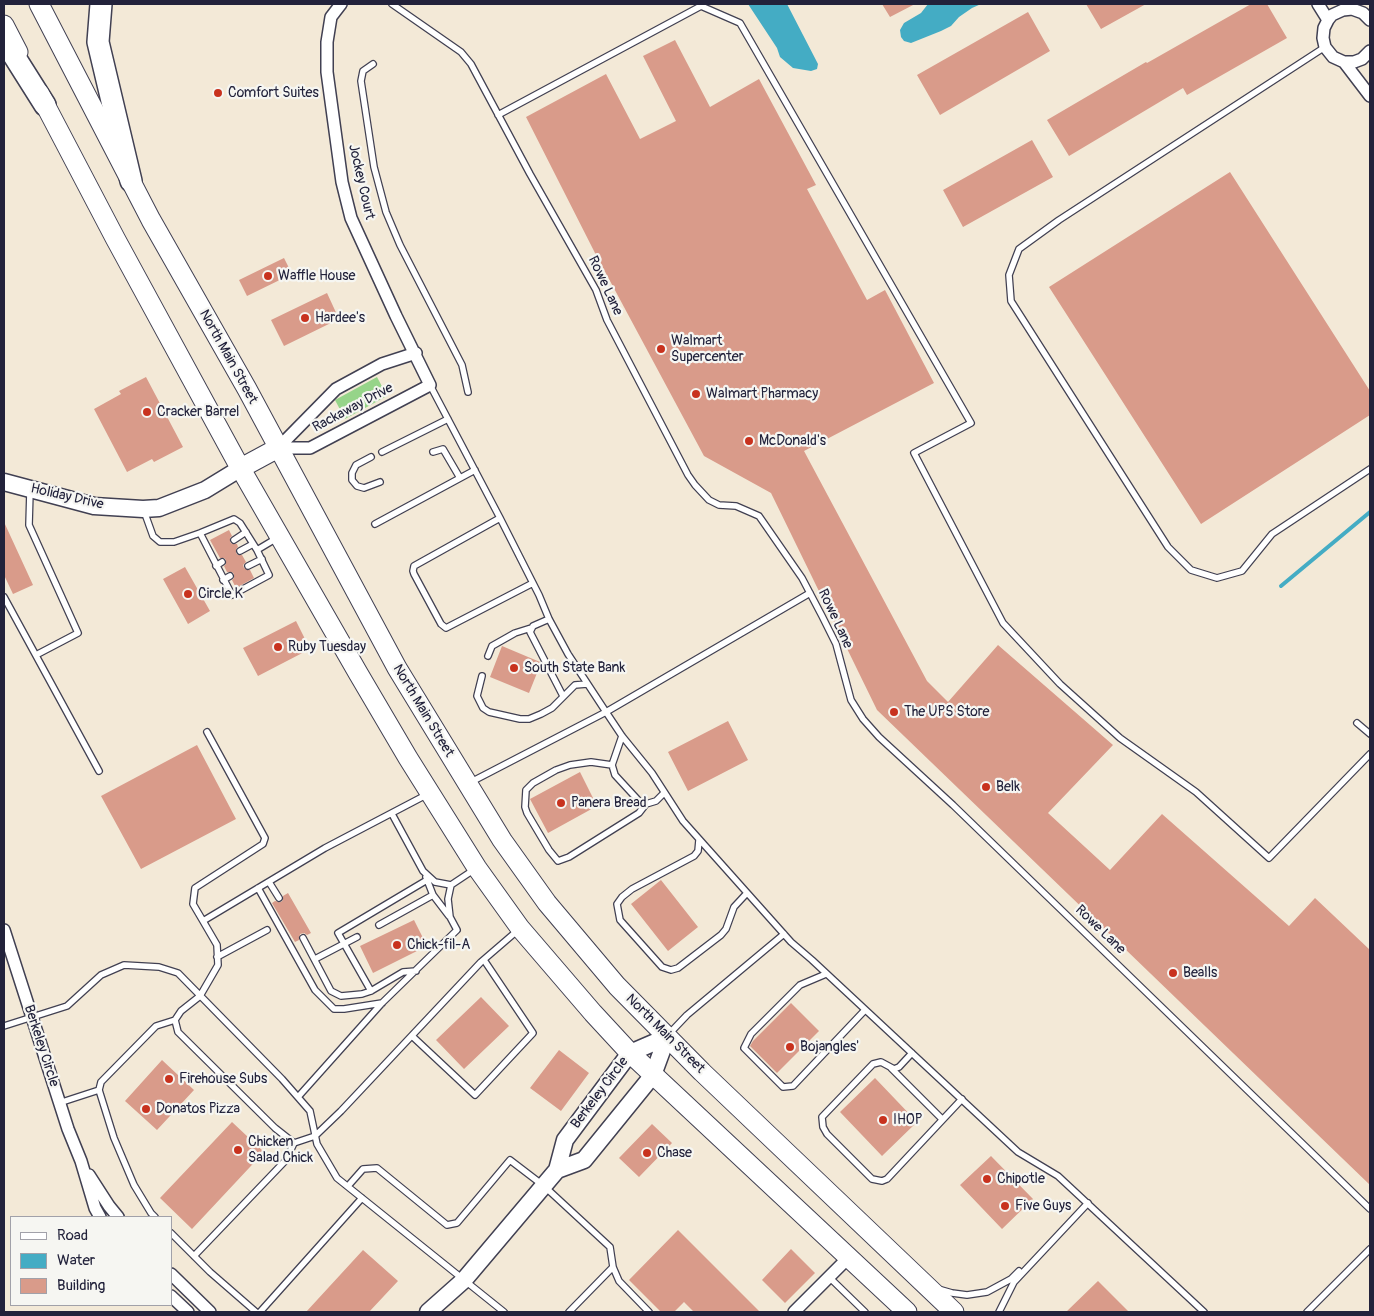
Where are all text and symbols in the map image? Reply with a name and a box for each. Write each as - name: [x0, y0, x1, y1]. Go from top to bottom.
- place label: Comfort Suites: [228, 85, 319, 101]
- marker: Comfort Suites: [212, 87, 224, 99]
- street label: Jockey Court: [344, 143, 378, 221]
- street label: Rowe Lane: [584, 254, 626, 318]
- place label: Waffle House: [278, 268, 355, 284]
- marker: Waffle House: [262, 270, 274, 282]
- street label: North Main Street: [195, 307, 261, 407]
- place label: Hardee's: [315, 310, 365, 326]
- marker: Hardee's: [299, 312, 311, 324]
- place label: Walmart Supercenter: [671, 333, 744, 366]
- marker: Walmart Supercenter: [655, 343, 667, 355]
- street label: Rackaway Drive: [310, 380, 396, 436]
- place label: Walmart Pharmacy: [706, 386, 818, 402]
- marker: Walmart Pharmacy: [690, 388, 702, 400]
- place label: Cracker Barrel: [157, 404, 239, 420]
- marker: Cracker Barrel: [141, 406, 153, 418]
- place label: McDonald's: [759, 433, 826, 449]
- marker: McDonald's: [743, 435, 755, 447]
- street label: Holiday Drive: [29, 480, 105, 514]
- place label: Circle K: [198, 586, 243, 602]
- street label: Rowe Lane: [814, 587, 856, 651]
- marker: Circle K: [182, 588, 194, 600]
- place label: Ruby Tuesday: [288, 639, 366, 655]
- marker: Ruby Tuesday: [272, 641, 284, 653]
- place label: South State Bank: [524, 660, 625, 676]
- street label: North Main Street: [389, 662, 457, 760]
- marker: South State Bank: [508, 662, 520, 674]
- place label: The UPS Store: [904, 704, 989, 720]
- marker: The UPS Store: [888, 706, 900, 718]
- place label: Belk: [996, 779, 1020, 795]
- marker: Belk: [980, 781, 992, 793]
- place label: Panera Bread: [571, 795, 647, 811]
- marker: Panera Bread: [555, 797, 567, 809]
- street label: Rowe Lane: [1071, 902, 1129, 958]
- place label: Chick-fil-A: [407, 937, 470, 953]
- marker: Chick-fil-A: [391, 939, 403, 951]
- place label: Bealls: [1183, 965, 1217, 981]
- marker: Bealls: [1167, 967, 1179, 979]
- street label: North Main Street: [622, 991, 708, 1077]
- street label: Berkeley Circle: [20, 1003, 62, 1089]
- place label: Bojangles': [800, 1039, 859, 1055]
- marker: Bojangles': [784, 1041, 796, 1053]
- street label: Berkeley Circle: [568, 1054, 632, 1132]
- place label: Firehouse Subs: [179, 1071, 267, 1087]
- marker: Firehouse Subs: [163, 1073, 175, 1085]
- place label: Donatos Pizza: [156, 1101, 240, 1117]
- marker: Donatos Pizza: [140, 1103, 152, 1115]
- place label: IHOP: [893, 1112, 922, 1128]
- marker: IHOP: [877, 1114, 889, 1126]
- place label: Chicken Salad Chick: [248, 1134, 313, 1166]
- marker: Chicken Salad Chick: [232, 1144, 244, 1156]
- place label: Chase: [657, 1145, 692, 1161]
- marker: Chase: [641, 1147, 653, 1159]
- place label: Chipotle: [997, 1171, 1045, 1187]
- marker: Chipotle: [981, 1173, 993, 1185]
- place label: Five Guys: [1015, 1198, 1071, 1214]
- marker: Five Guys: [999, 1200, 1011, 1212]
- legend: [10, 1216, 172, 1306]
- text: Road: [57, 1226, 88, 1245]
- text: Water: [57, 1251, 95, 1270]
- text: Building: [57, 1276, 105, 1295]

